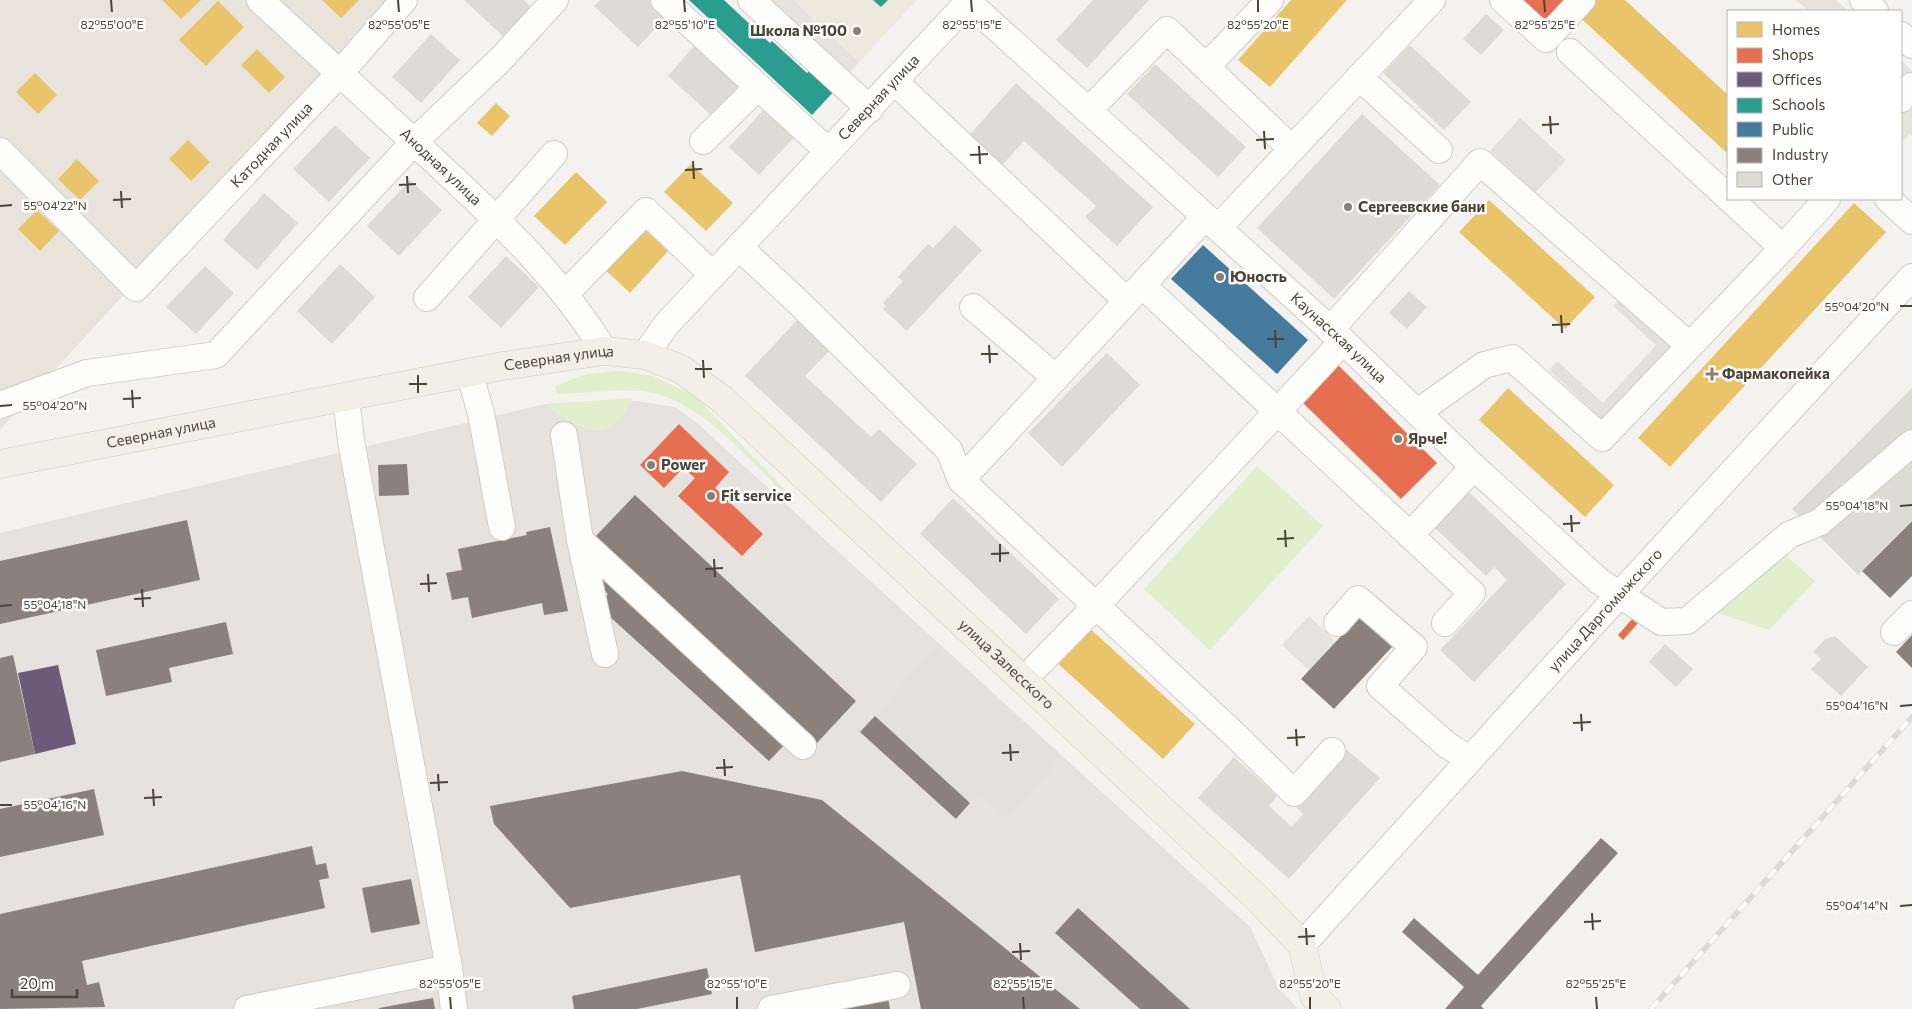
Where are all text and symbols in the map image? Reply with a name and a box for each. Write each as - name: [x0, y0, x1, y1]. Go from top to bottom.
- legend: [1727, 10, 1902, 200]
- text: 82°55'00"E: [80, 17, 144, 31]
- text: 82°55'05"E: [368, 17, 430, 31]
- text: 82°55'10"E: [655, 17, 715, 31]
- text: 82°55'15"E: [942, 17, 1002, 31]
- text: 82°55'20"E: [1227, 17, 1289, 31]
- text: 82°55'25"E: [1515, 17, 1576, 31]
- text: Homes: [1772, 20, 1820, 38]
- place label: Школа №100: [750, 21, 847, 39]
- marker: Школа №100: [851, 25, 863, 37]
- text: Shops: [1772, 45, 1814, 63]
- street label: Северная улица: [833, 50, 922, 144]
- text: Offices: [1772, 70, 1822, 88]
- text: Schools: [1772, 95, 1826, 113]
- street label: Катодная улица: [226, 98, 315, 191]
- text: Public: [1772, 120, 1814, 138]
- street label: Анодная улица: [397, 124, 486, 208]
- text: Industry: [1772, 145, 1829, 163]
- text: Other: [1772, 170, 1813, 188]
- place label: Сергеевские бани: [1358, 197, 1485, 215]
- text: 55°04'22"N: [23, 198, 87, 212]
- marker: Сергеевские бани: [1342, 201, 1354, 213]
- place label: Юность: [1230, 267, 1287, 285]
- marker: Юность: [1214, 271, 1226, 283]
- street label: Каунасская улица: [1287, 288, 1391, 386]
- text: 55°04'20"N: [1825, 299, 1889, 313]
- street label: Северная улица: [503, 341, 615, 374]
- place label: Фармакопейка: [1722, 364, 1830, 382]
- marker: Фармакопейка: [1706, 368, 1718, 380]
- text: 55°04'20"N: [23, 398, 87, 412]
- street label: Северная улица: [105, 412, 217, 451]
- place label: Ярче!: [1408, 429, 1447, 447]
- marker: Ярче!: [1392, 433, 1404, 445]
- place label: Power: [661, 455, 705, 473]
- marker: Power: [645, 459, 657, 471]
- place label: Fit service: [721, 486, 792, 504]
- marker: Fit service: [705, 490, 717, 502]
- text: 55°04'18"N: [1826, 498, 1888, 512]
- street label: улица Даргомыжского: [1544, 544, 1666, 675]
- text: 55°04'18"N: [24, 597, 86, 611]
- street label: улица Залесского: [956, 615, 1058, 712]
- text: 55°04'16"N: [1826, 698, 1888, 712]
- text: 55°04'16"N: [24, 797, 86, 811]
- text: 55°04'14"N: [1826, 898, 1888, 912]
- scale bar: [12, 966, 78, 998]
- text: 20 m: [20, 974, 54, 992]
- text: 82°55'05"E: [419, 976, 481, 990]
- text: 82°55'10"E: [707, 976, 767, 990]
- text: 82°55'15"E: [993, 976, 1053, 990]
- text: 82°55'20"E: [1279, 976, 1341, 990]
- text: 82°55'25"E: [1566, 976, 1627, 990]

